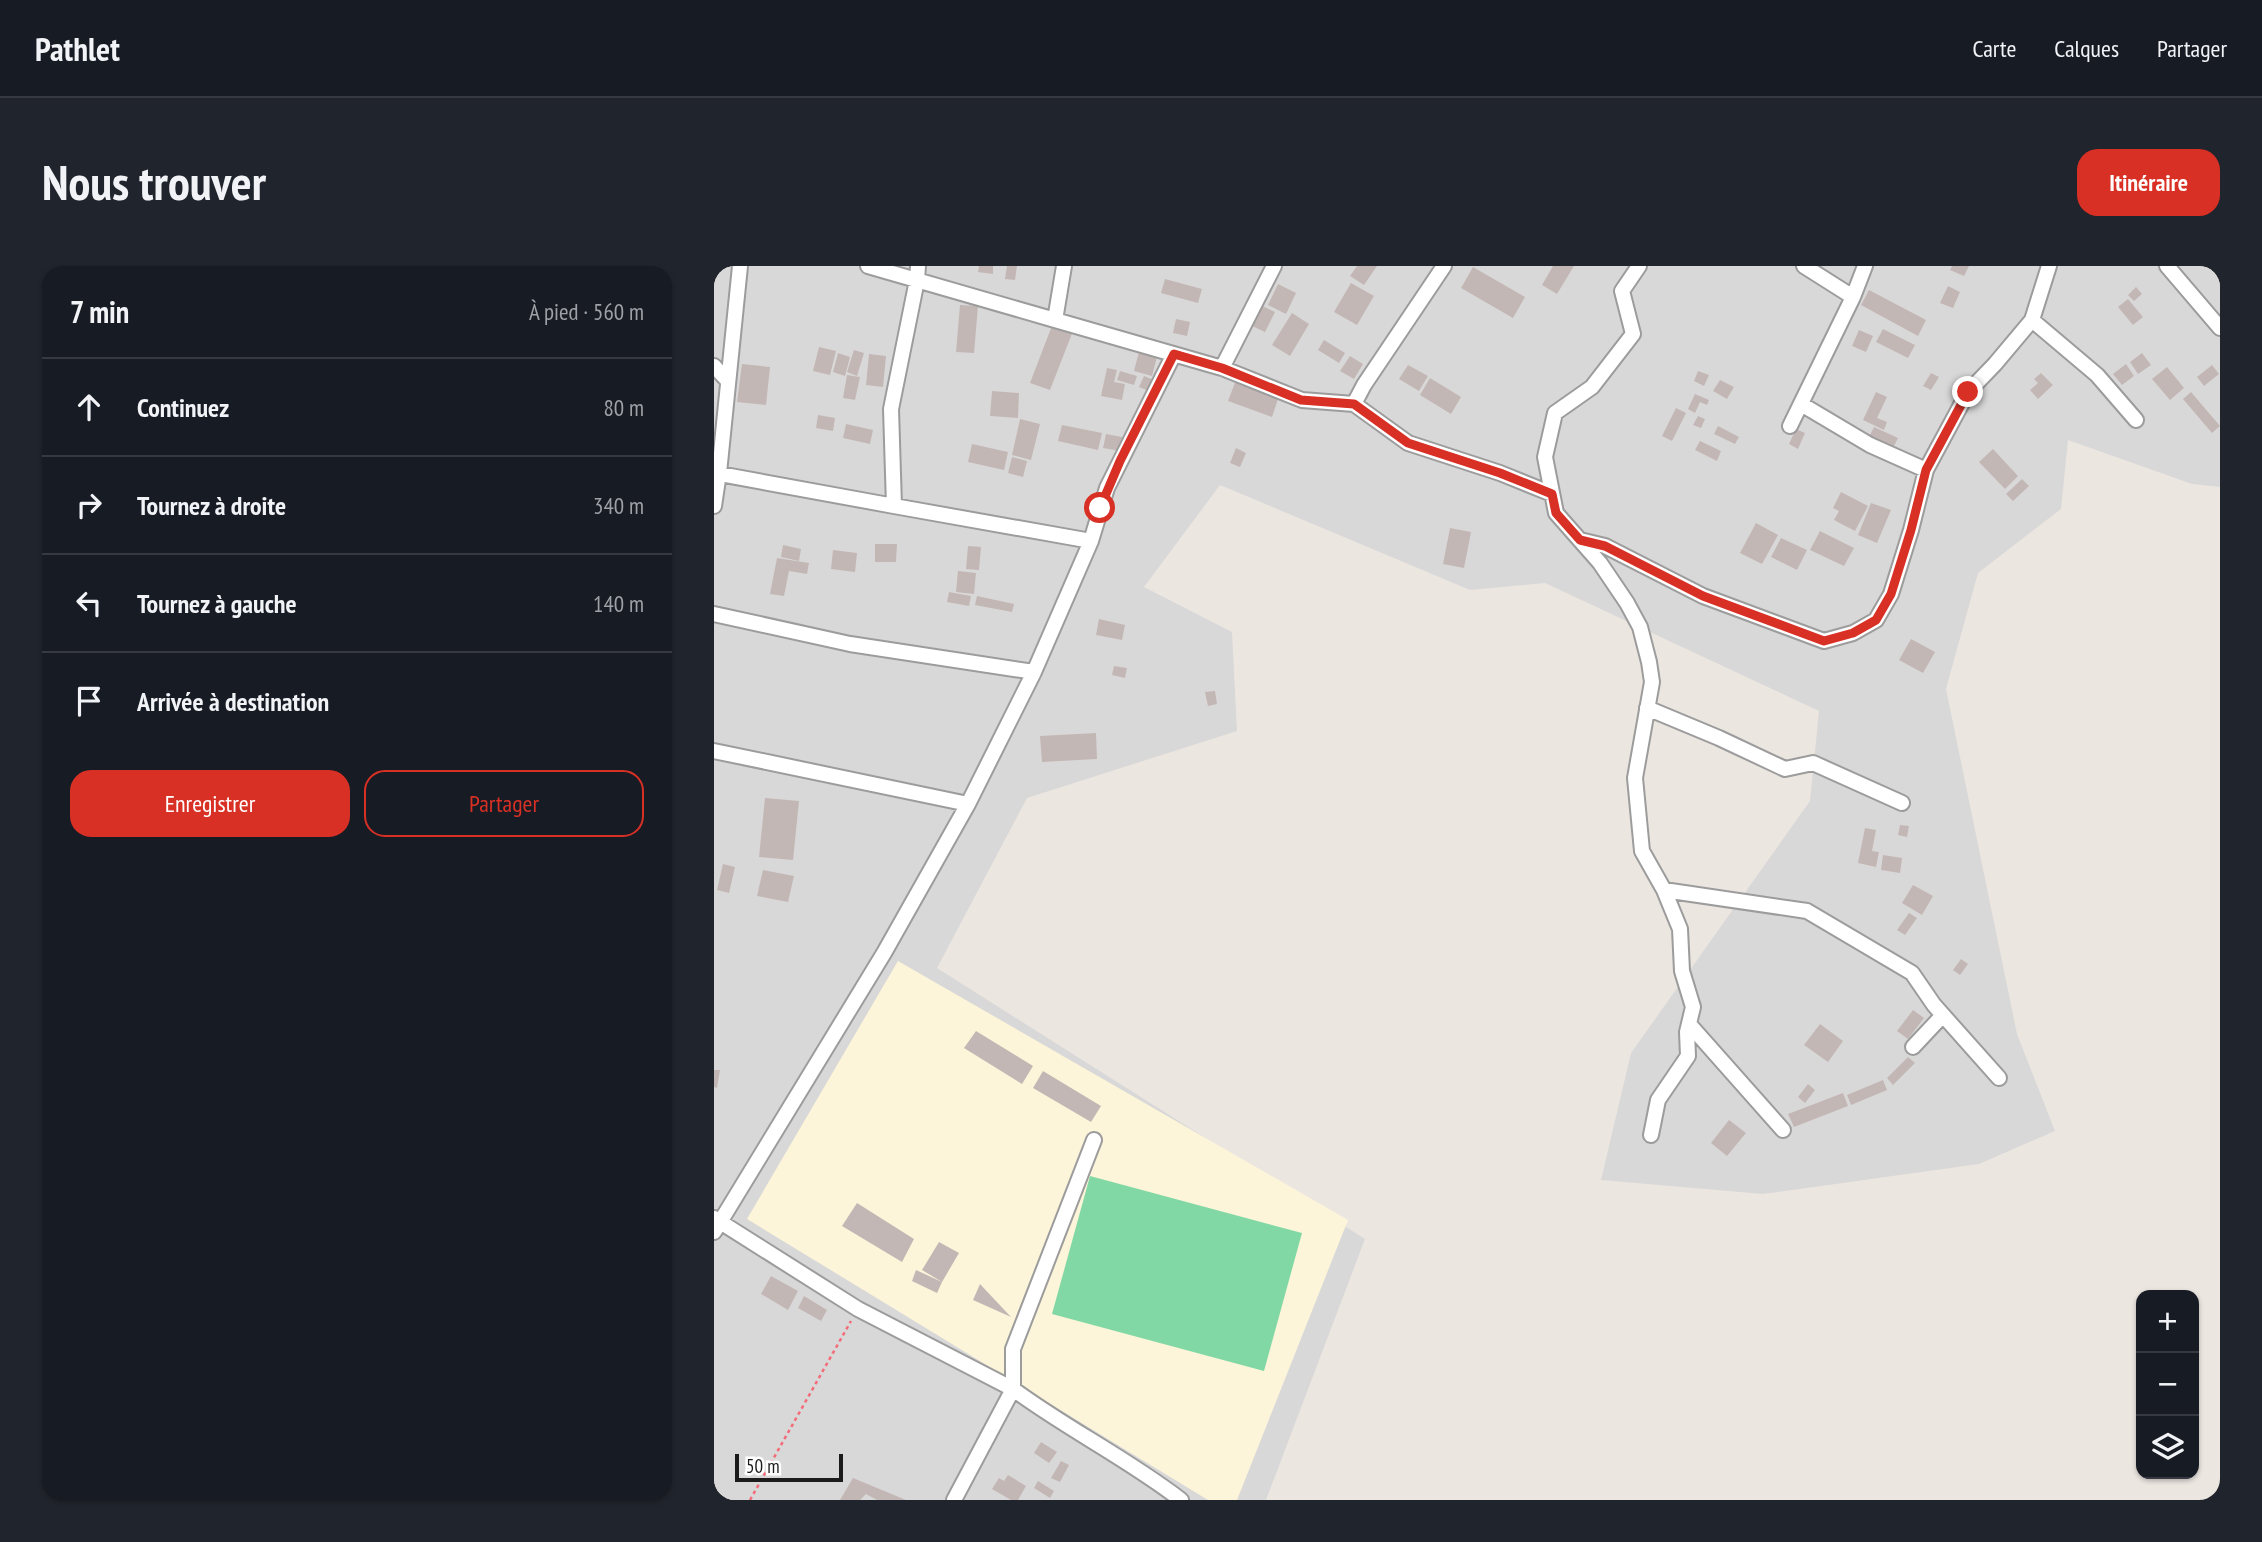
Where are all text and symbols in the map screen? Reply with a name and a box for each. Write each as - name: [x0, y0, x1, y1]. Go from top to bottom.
- text: Pathlet: [35, 27, 120, 70]
- text: Carte: [1973, 33, 2016, 64]
- text: Calques: [2054, 33, 2119, 64]
- text: Partager: [2157, 33, 2227, 64]
- button: Itinéraire: [2077, 149, 2220, 216]
- text: Nous trouver: [42, 150, 266, 214]
- text: 7 min: [70, 292, 129, 331]
- text: À pied · 560 m: [529, 297, 644, 326]
- route end: [1952, 376, 1983, 407]
- icon: ahead: [70, 388, 108, 426]
- text: Continuez: [137, 391, 229, 424]
- text: 80 m: [603, 393, 644, 422]
- icon: right: [70, 486, 108, 524]
- text: Tournez à droite: [137, 489, 286, 522]
- text: 340 m: [593, 491, 644, 520]
- route start: [1084, 492, 1115, 523]
- icon: left: [70, 584, 108, 622]
- text: Tournez à gauche: [137, 587, 297, 620]
- text: 140 m: [593, 589, 644, 618]
- icon: arrive: [70, 682, 108, 720]
- text: Arrivée à destination: [137, 685, 329, 718]
- button: Enregistrer: [70, 770, 350, 837]
- button: Partager: [364, 770, 644, 837]
- map controls: [2136, 1290, 2199, 1479]
- button: +: [2136, 1290, 2199, 1353]
- button: −: [2136, 1353, 2199, 1416]
- button: layers: [2136, 1416, 2199, 1479]
- scale bar: [735, 1451, 844, 1483]
- text: 50 m: [746, 1454, 780, 1478]

